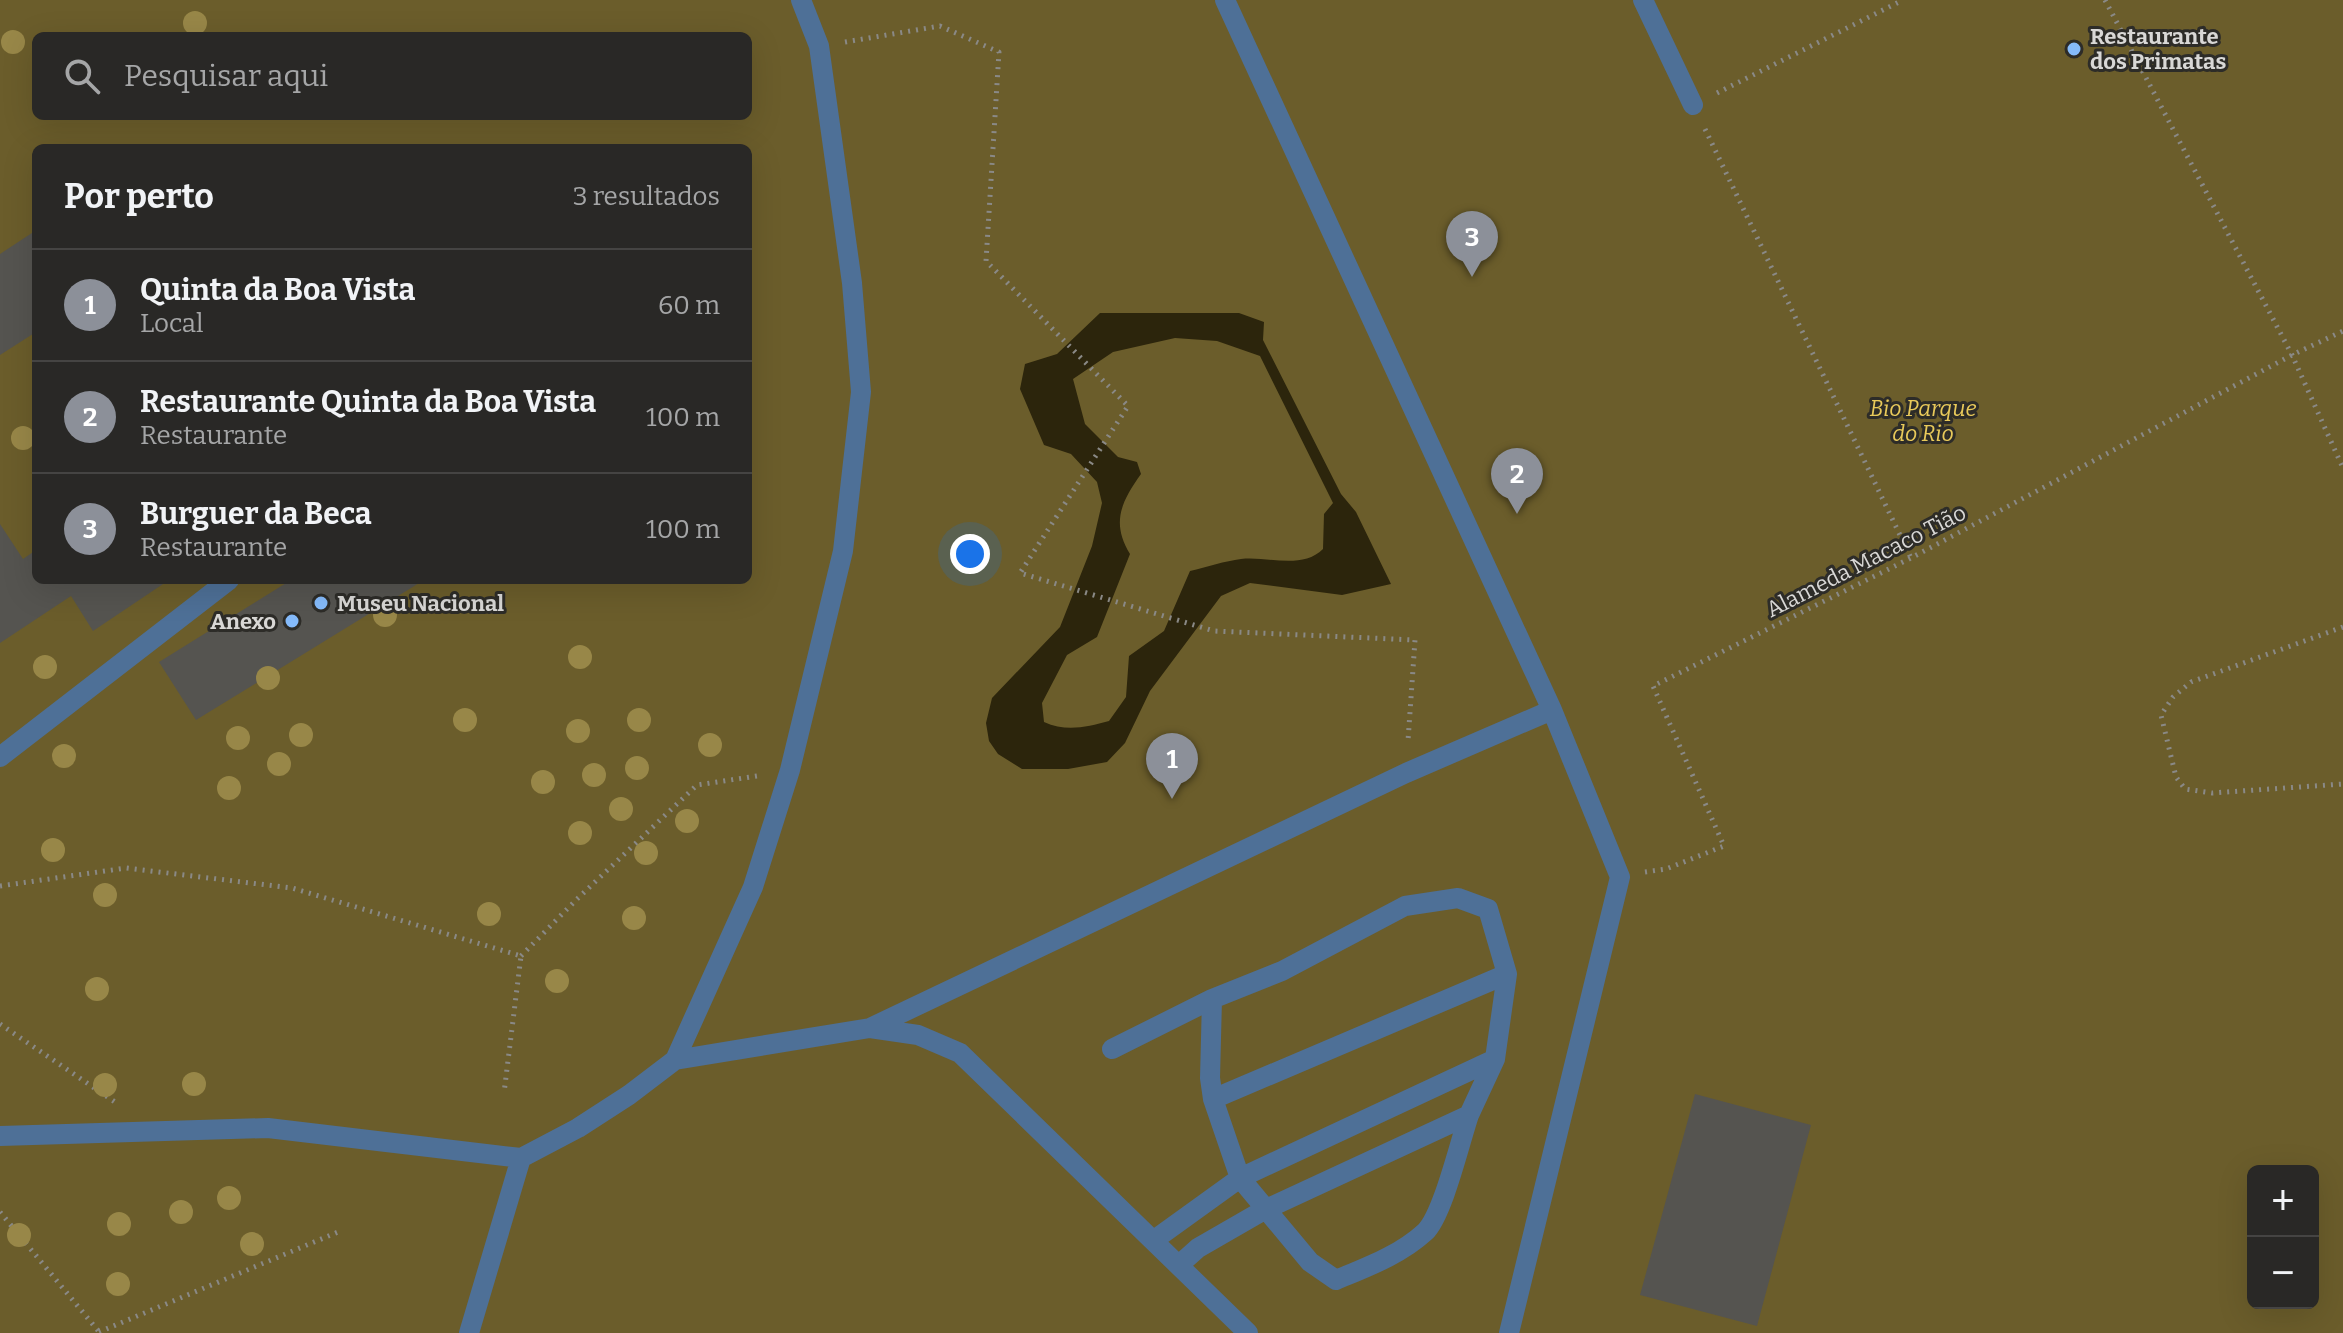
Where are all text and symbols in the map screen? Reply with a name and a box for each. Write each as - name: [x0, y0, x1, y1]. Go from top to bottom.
- place label: Restaurante dos Primatas: [2090, 23, 2226, 75]
- search box: [32, 32, 752, 120]
- marker: Restaurante dos Primatas: [2065, 40, 2083, 58]
- icon: search: [60, 54, 104, 98]
- text: Pesquisar aqui: [124, 58, 328, 94]
- text: Por perto: [64, 176, 214, 217]
- text: 3 resultados: [573, 181, 720, 212]
- pin: 3: [1446, 211, 1498, 277]
- text: Quinta da Boa Vista: [140, 272, 415, 308]
- text: 1: [84, 290, 96, 321]
- text: 60 m: [658, 290, 720, 321]
- text: Local: [140, 308, 204, 339]
- text: Restaurante Quinta da Boa Vista: [140, 384, 596, 420]
- park label: Bio Parque do Rio: [1870, 395, 1976, 447]
- text: 2: [83, 402, 97, 433]
- text: 100 m: [646, 402, 720, 433]
- text: Restaurante: [140, 420, 287, 451]
- pin: 2: [1491, 448, 1543, 514]
- text: Burguer da Beca: [140, 496, 372, 532]
- street label: Alameda Macaco Tião: [1761, 499, 1971, 623]
- text: 3: [83, 514, 97, 545]
- text: 100 m: [646, 514, 720, 545]
- text: Restaurante: [140, 532, 287, 563]
- your location: [950, 534, 990, 574]
- place label: Museu Nacional: [337, 590, 504, 617]
- marker: Museu Nacional: [312, 594, 330, 612]
- place label: Anexo: [210, 608, 276, 635]
- marker: Anexo: [283, 612, 301, 630]
- pin: 1: [1146, 733, 1198, 799]
- map controls: [2247, 1165, 2319, 1309]
- button: +: [2247, 1165, 2319, 1237]
- button: −: [2247, 1237, 2319, 1309]

